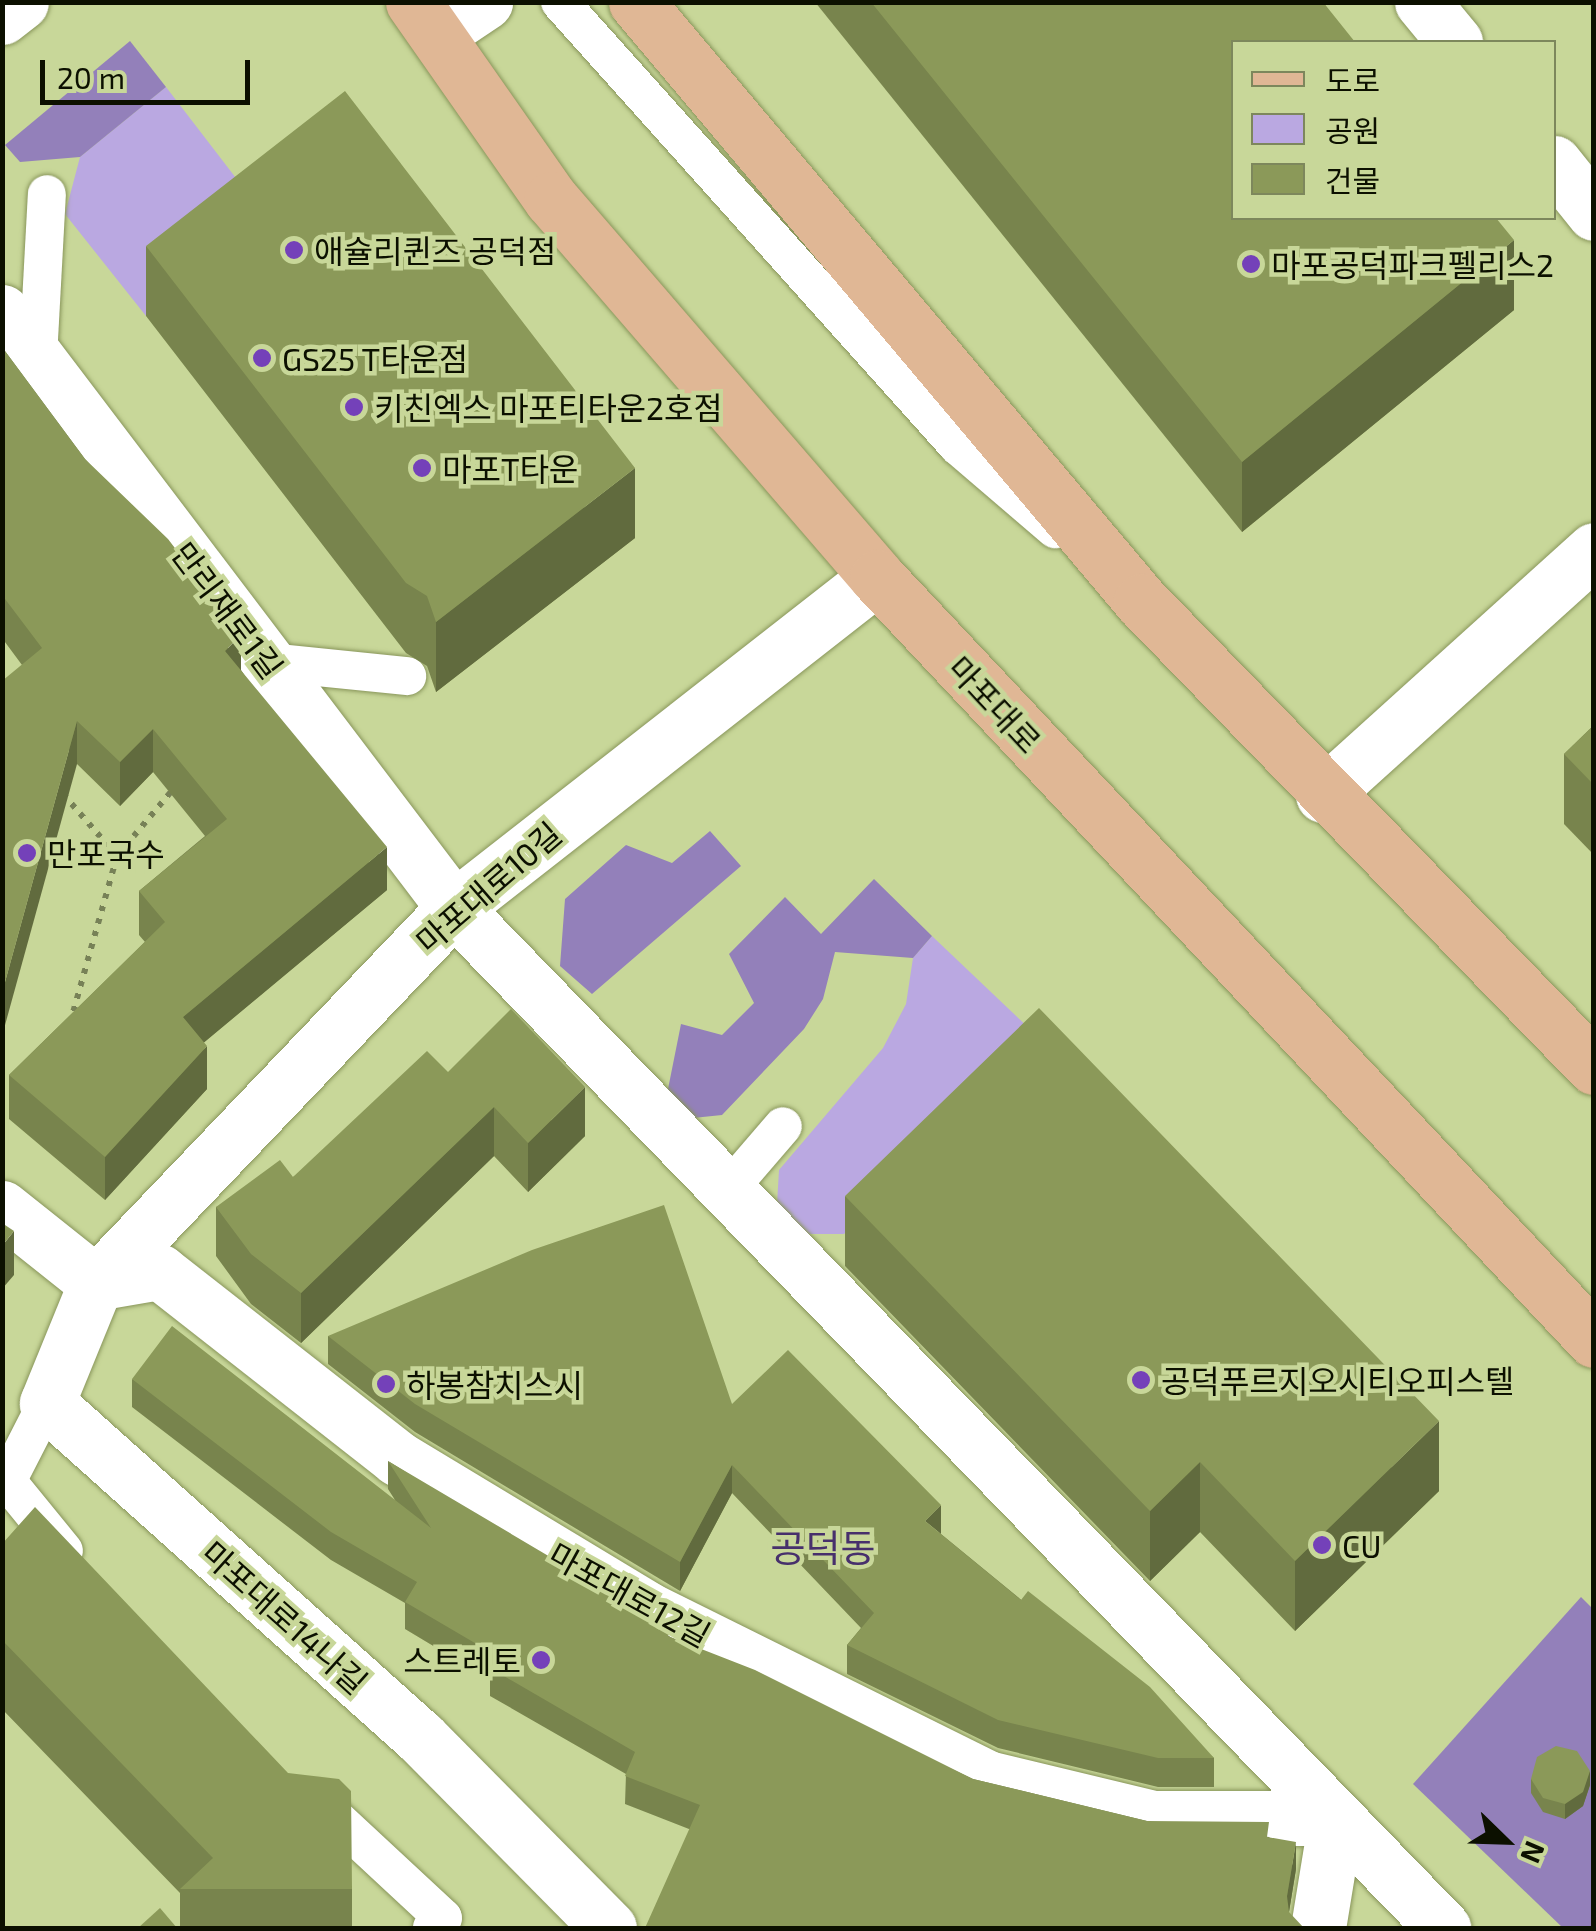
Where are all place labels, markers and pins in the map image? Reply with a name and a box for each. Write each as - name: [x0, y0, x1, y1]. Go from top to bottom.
- place label: 애슐리퀸즈 공덕점: [314, 231, 557, 269]
- marker: 애슐리퀸즈 공덕점: [283, 239, 305, 261]
- place label: 마포공덕파크펠리스2: [1271, 245, 1554, 283]
- marker: 마포공덕파크펠리스2: [1240, 253, 1262, 275]
- place label: GS25 T타운점: [282, 339, 469, 377]
- marker: GS25 T타운점: [251, 347, 273, 369]
- place label: 키친엑스 마포티타운2호점: [374, 388, 723, 426]
- marker: 키친엑스 마포티타운2호점: [343, 396, 365, 418]
- place label: 마포T타운: [442, 449, 578, 487]
- marker: 마포T타운: [411, 457, 433, 479]
- place label: 만포국수: [47, 834, 165, 872]
- marker: 만포국수: [16, 842, 38, 864]
- place label: 공덕푸르지오시티오피스텔: [1161, 1361, 1514, 1399]
- place label: 하봉참치스시: [406, 1365, 583, 1403]
- marker: 공덕푸르지오시티오피스텔: [1130, 1369, 1152, 1391]
- marker: 하봉참치스시: [375, 1373, 397, 1395]
- place label: CU: [1342, 1526, 1382, 1564]
- marker: CU: [1311, 1534, 1333, 1556]
- place label: 스트레토: [403, 1641, 521, 1679]
- marker: 스트레토: [530, 1649, 552, 1671]

